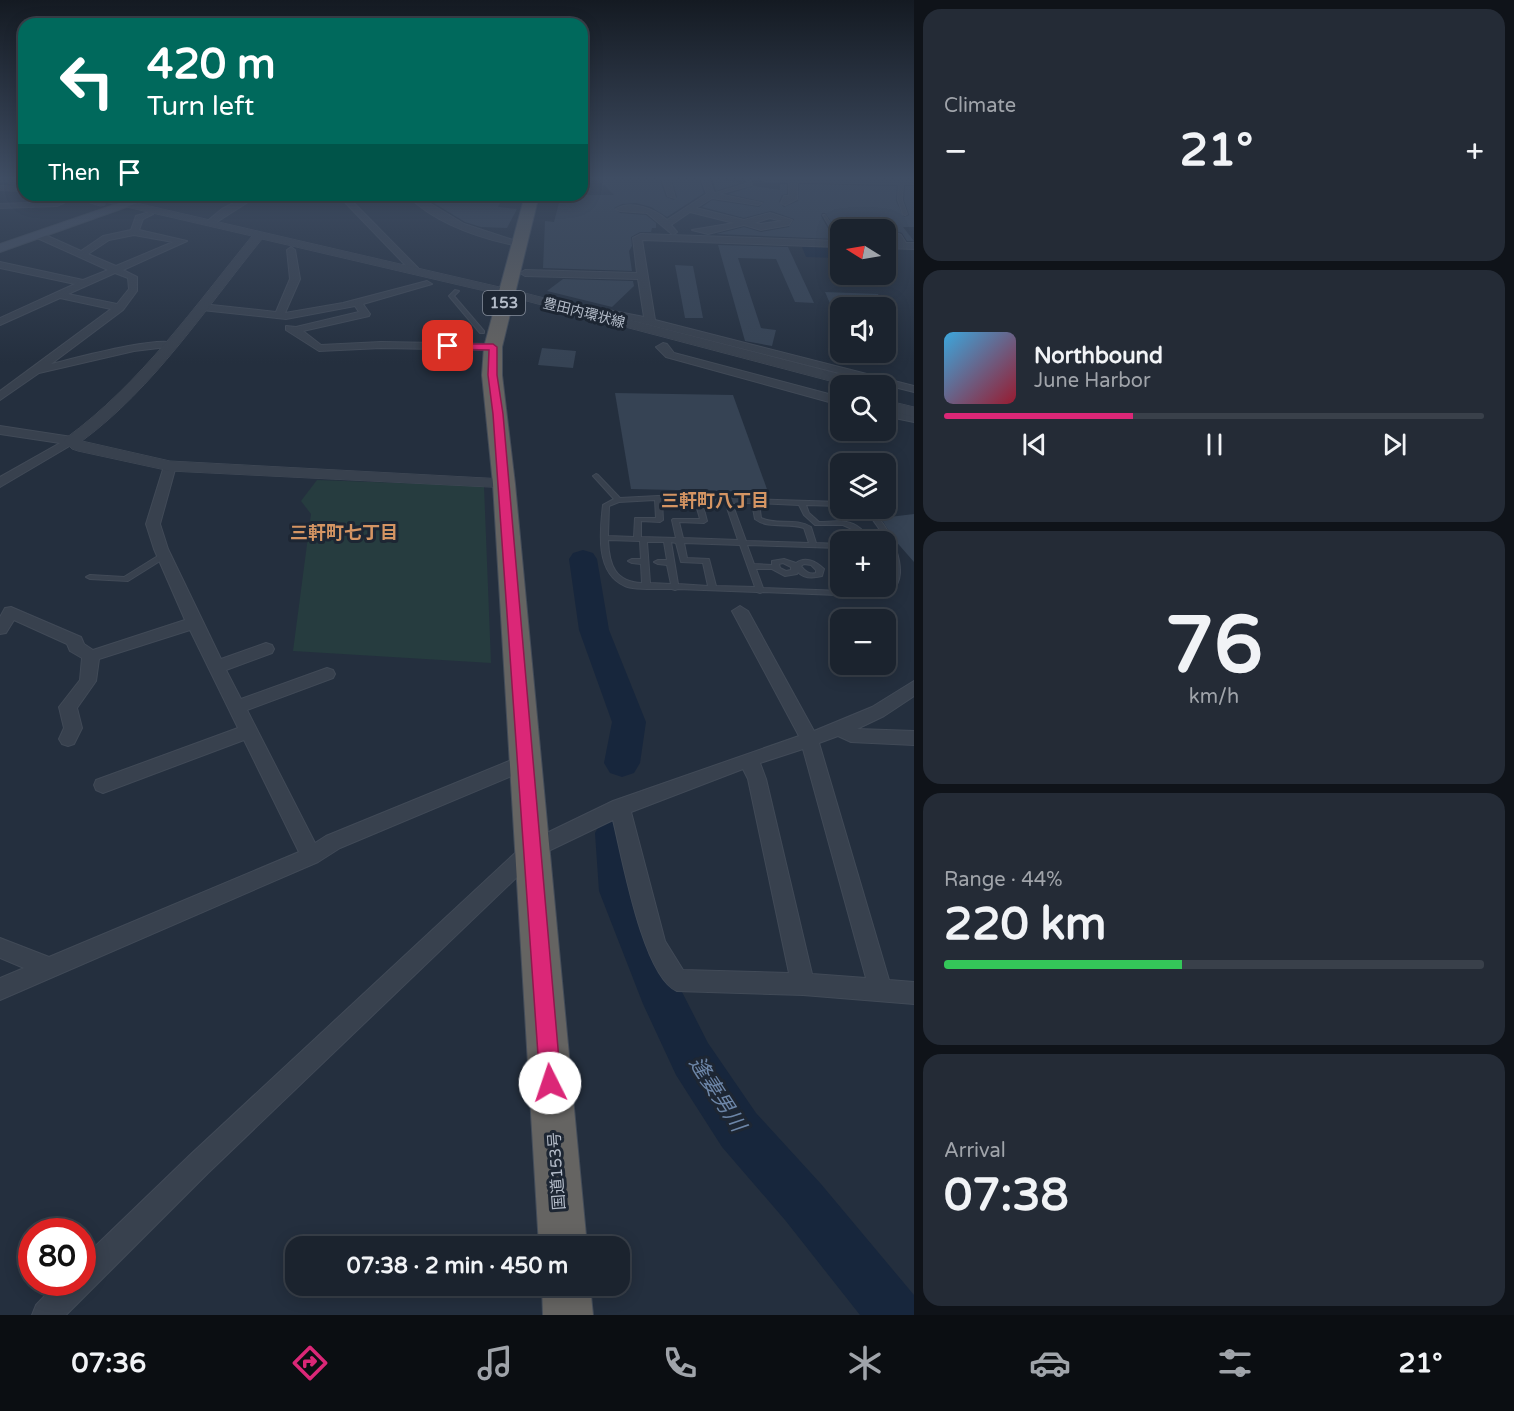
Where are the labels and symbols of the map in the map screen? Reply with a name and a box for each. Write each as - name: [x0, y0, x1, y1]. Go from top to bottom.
- north arrow: [830, 219, 896, 285]
- road number: 153: [483, 291, 525, 315]
- street label: 豊田内環状線: [541, 295, 627, 331]
- pin: [422, 320, 473, 371]
- district label: 三軒町八丁目: [661, 490, 769, 512]
- district label: 三軒町七丁目: [290, 522, 398, 544]
- position arrow: [518, 1051, 582, 1115]
- water label: 逢妻男川: [684, 1052, 751, 1138]
- street label: 国道153号: [544, 1131, 570, 1211]
- speed limit sign: 80: [18, 1218, 96, 1296]

